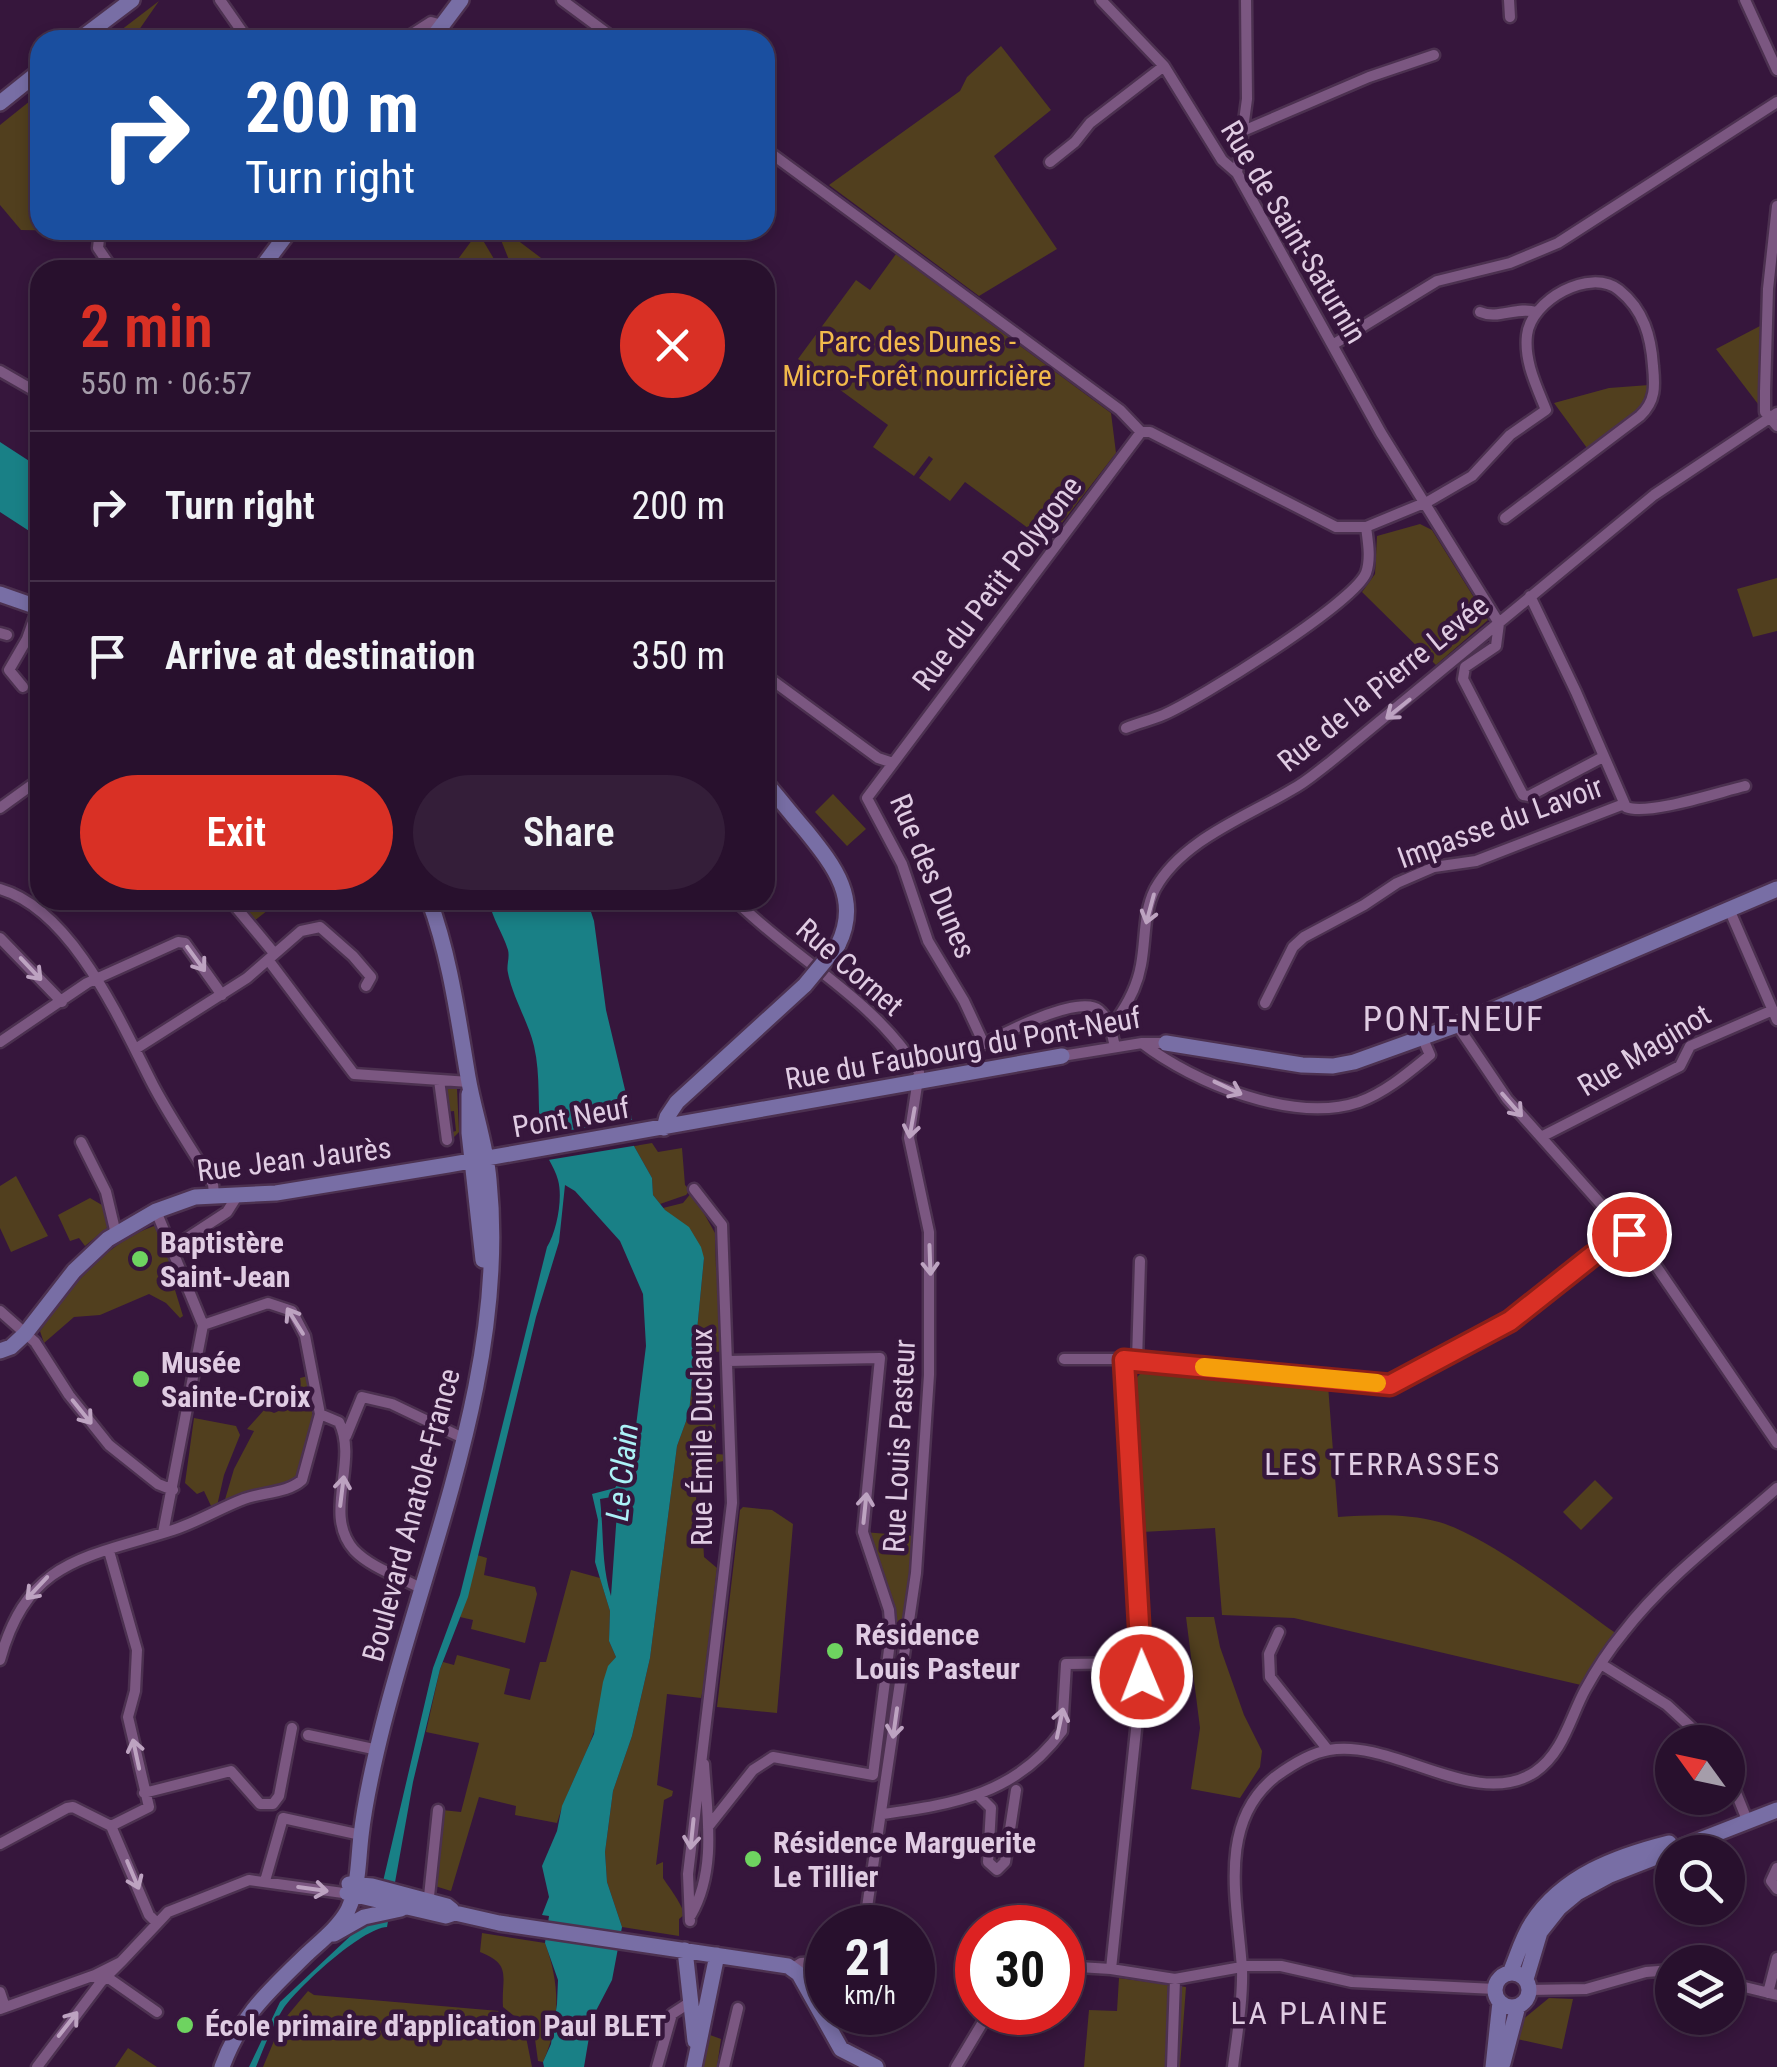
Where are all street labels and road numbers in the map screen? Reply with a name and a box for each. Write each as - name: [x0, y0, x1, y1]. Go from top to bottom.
- street label: Rue de Saint-Saturnin: [1214, 114, 1374, 350]
- street label: Rue du Petit Polygone: [905, 469, 1089, 697]
- street label: Rue de la Pierre Levée: [1271, 587, 1495, 779]
- street label: Impasse du Lavoir: [1393, 769, 1607, 875]
- street label: Rue des Dunes: [883, 789, 983, 963]
- street label: Rue Cornet: [789, 911, 911, 1023]
- street label: Rue Maginot: [1571, 997, 1717, 1103]
- street label: Rue du Faubourg du Pont-Neuf: [782, 999, 1144, 1097]
- street label: Pont Neuf: [510, 1089, 633, 1145]
- street label: Rue Jean Jaurès: [195, 1130, 393, 1188]
- street label: Rue Émile Duclaux: [684, 1328, 719, 1546]
- street label: Rue Louis Pasteur: [876, 1338, 922, 1554]
- street label: Boulevard Anatole-France: [355, 1365, 467, 1665]

